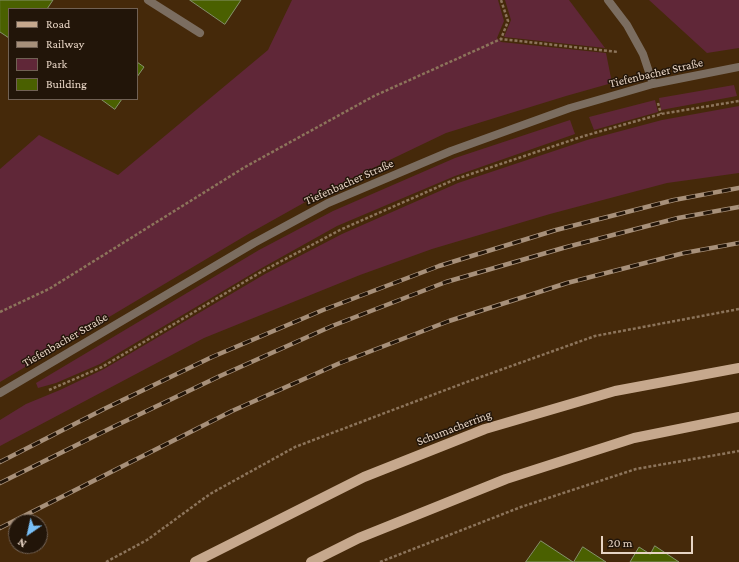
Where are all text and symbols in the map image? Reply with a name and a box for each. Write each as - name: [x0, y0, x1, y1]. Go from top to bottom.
- legend: [8, 8, 138, 100]
- text: Road: [46, 17, 70, 31]
- text: Railway: [46, 37, 84, 51]
- street label: Tiefenbacher Straße: [608, 55, 704, 91]
- text: Park: [46, 57, 67, 71]
- text: Building: [46, 77, 87, 91]
- street label: Tiefenbacher Straße: [302, 156, 396, 208]
- street label: Tiefenbacher Straße: [20, 310, 110, 370]
- street label: Schumacherring: [414, 407, 494, 449]
- north arrow: [8, 514, 48, 554]
- scale bar: [603, 528, 695, 554]
- text: N: [15, 536, 28, 550]
- text: 20 m: [608, 536, 632, 550]

